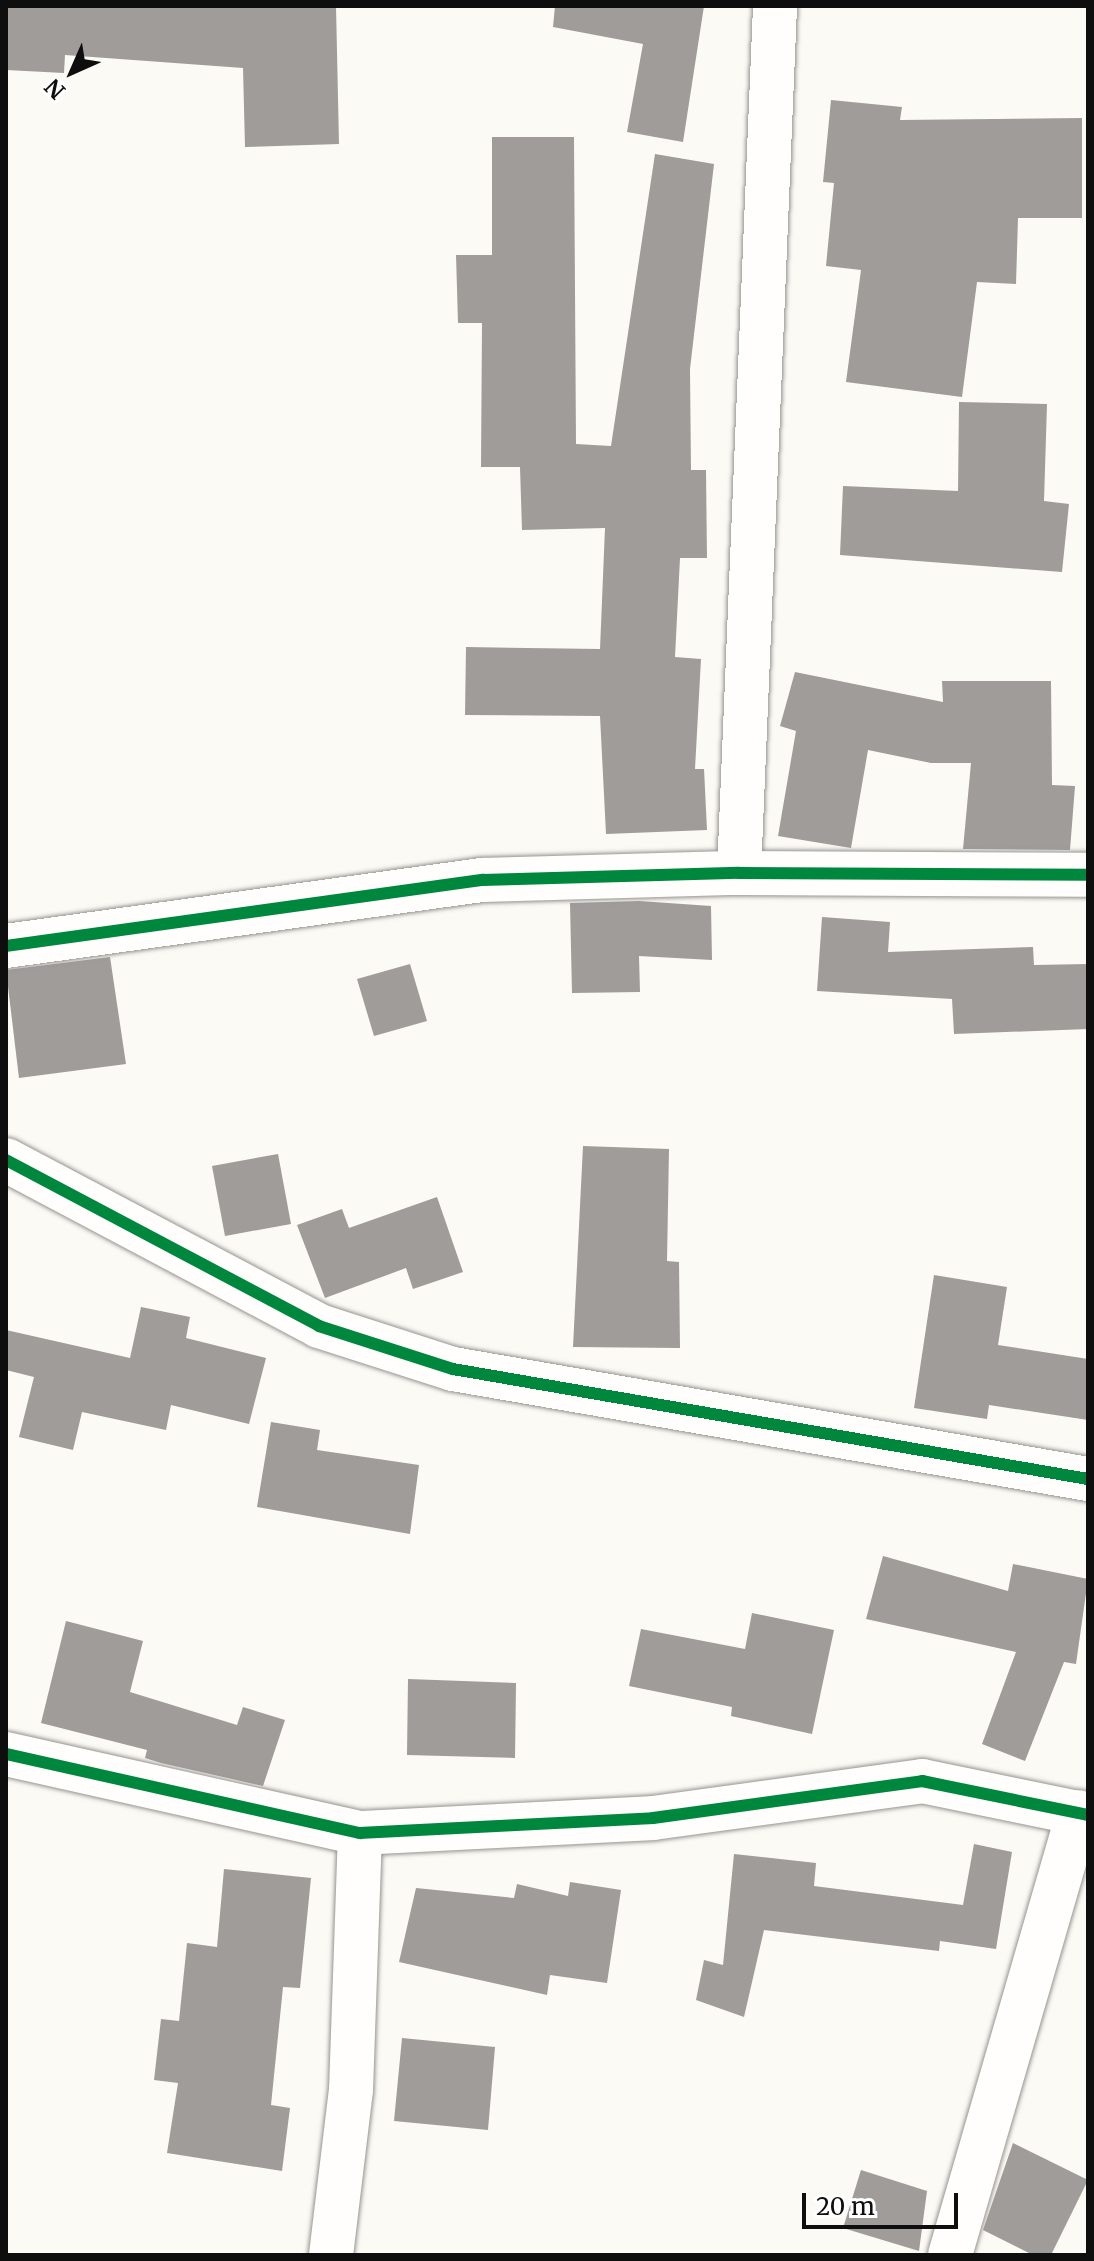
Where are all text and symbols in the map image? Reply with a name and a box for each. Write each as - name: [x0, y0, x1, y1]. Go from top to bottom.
- north arrow: [32, 32, 112, 112]
- text: N: [39, 73, 71, 105]
- scale bar: [806, 2177, 962, 2227]
- text: 20 m: [816, 2191, 875, 2222]

